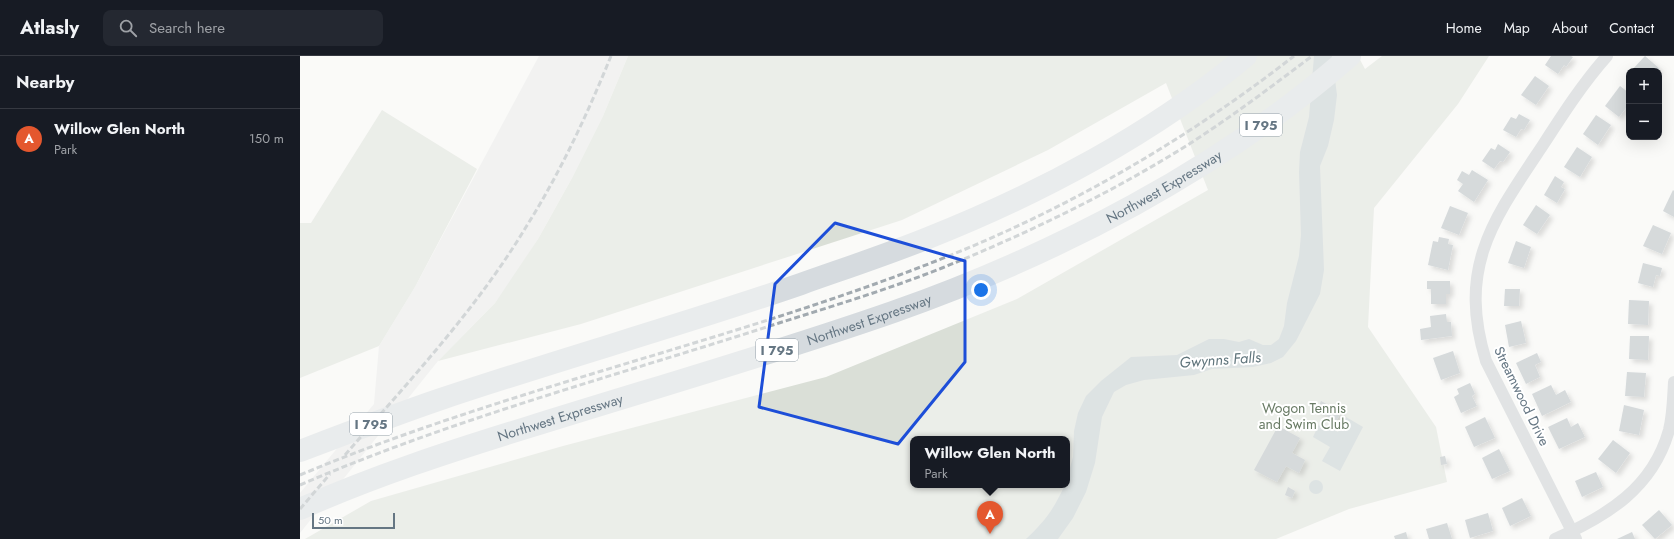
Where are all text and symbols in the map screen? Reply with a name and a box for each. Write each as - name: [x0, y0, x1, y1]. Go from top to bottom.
- search box: [103, 10, 383, 46]
- text: Atlasly: [20, 14, 79, 41]
- icon: search: [117, 17, 139, 39]
- text: Search here: [149, 17, 225, 39]
- text: Home: [1446, 18, 1482, 38]
- text: Map: [1504, 18, 1530, 38]
- text: About: [1552, 18, 1587, 38]
- text: Contact: [1609, 18, 1654, 38]
- map controls: [1626, 68, 1662, 140]
- button: +: [1626, 68, 1662, 104]
- text: Nearby: [16, 70, 74, 94]
- button: −: [1626, 104, 1662, 140]
- road number: I 795: [1240, 114, 1282, 136]
- text: Willow Glen North: [54, 118, 185, 140]
- text: A: [24, 129, 34, 148]
- text: 150 m: [249, 129, 284, 148]
- text: Park: [54, 140, 77, 159]
- street label: Northwest Expressway: [1102, 145, 1226, 228]
- your location: [971, 280, 991, 300]
- street label: Northwest Expressway: [804, 289, 935, 350]
- road number: I 795: [756, 339, 798, 361]
- street label: Streamwood Drive: [1489, 343, 1555, 449]
- water label: Gwynns Falls: [1179, 346, 1262, 374]
- street label: Northwest Expressway: [495, 388, 626, 446]
- park label: Wogon Tennis and Swim Club: [1259, 398, 1349, 434]
- road number: I 795: [350, 413, 392, 435]
- popup: [910, 436, 1070, 488]
- text: Willow Glen North: [925, 442, 1055, 464]
- text: Park: [925, 464, 948, 483]
- pin: A: [977, 501, 1003, 534]
- scale bar: [312, 511, 395, 530]
- text: 50 m: [318, 512, 343, 528]

